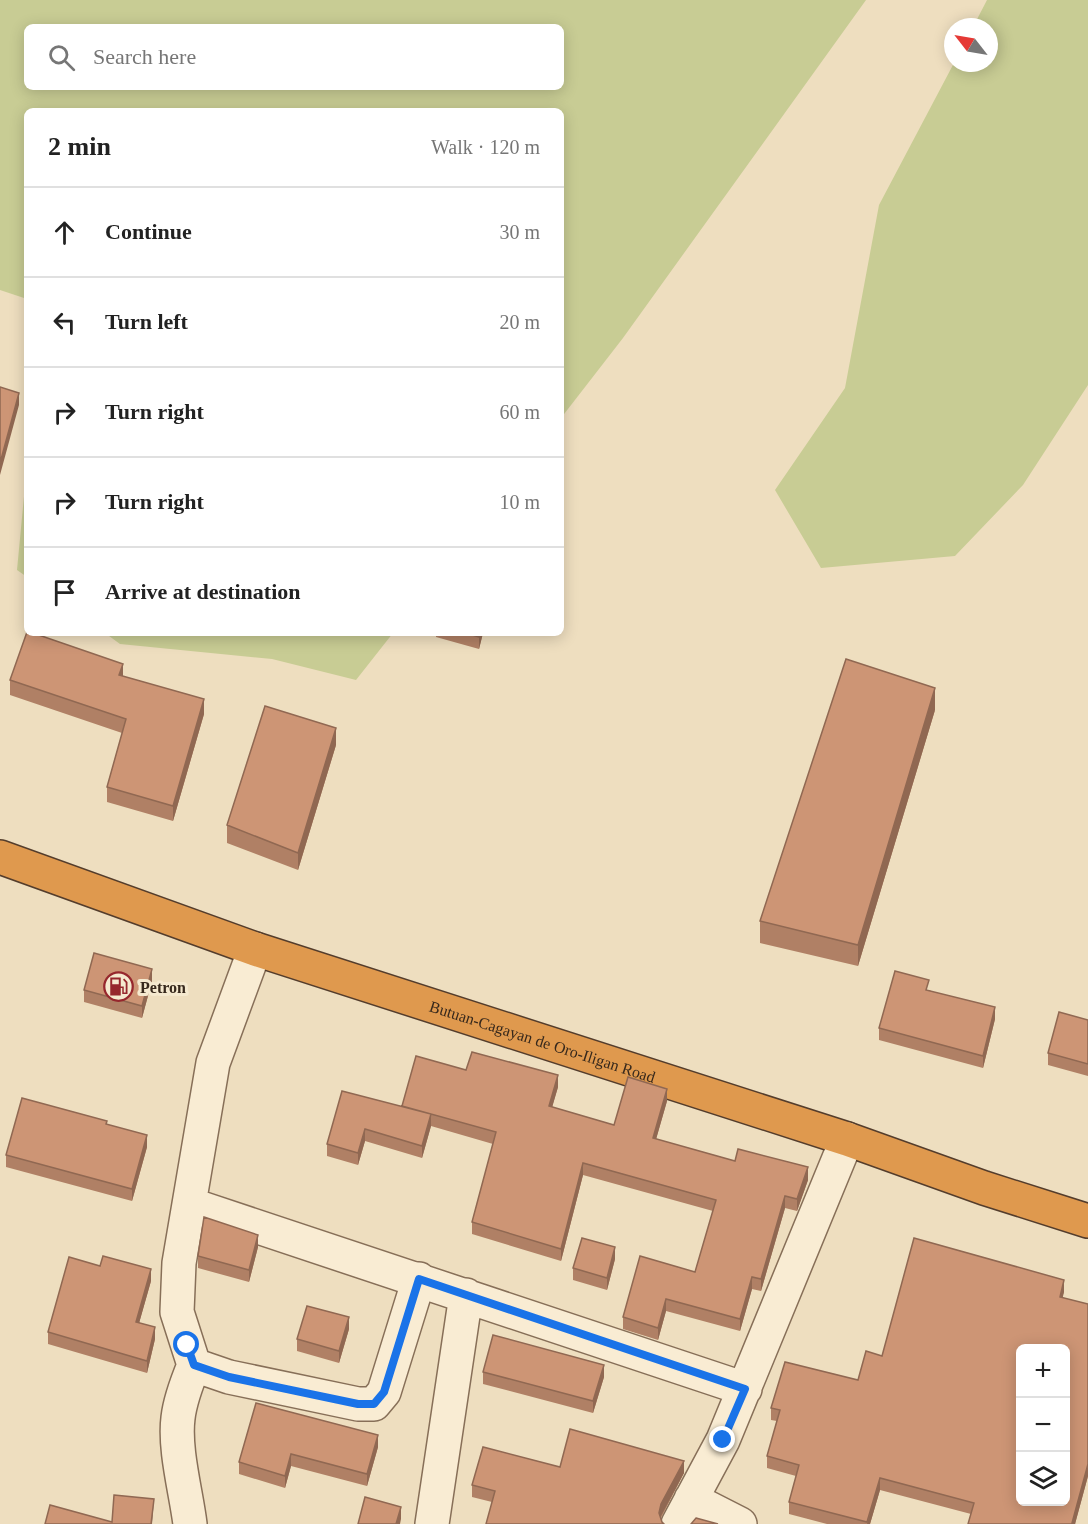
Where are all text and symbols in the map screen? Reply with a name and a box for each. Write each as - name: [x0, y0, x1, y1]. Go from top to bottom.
- north arrow: [944, 18, 998, 72]
- search box: [24, 24, 564, 90]
- icon: search: [45, 41, 78, 74]
- text: Search here: [93, 44, 196, 69]
- text: 2 min: [48, 132, 111, 161]
- text: Walk · 120 m: [431, 136, 540, 158]
- icon: ahead: [48, 216, 81, 249]
- text: Continue: [105, 219, 192, 244]
- text: 30 m: [499, 221, 540, 243]
- icon: left: [48, 306, 81, 339]
- text: Turn left: [105, 309, 188, 334]
- text: 20 m: [499, 311, 540, 333]
- icon: right: [48, 396, 81, 429]
- text: Turn right: [105, 399, 204, 424]
- text: 60 m: [499, 401, 540, 423]
- icon: right: [48, 486, 81, 519]
- text: Turn right: [105, 489, 204, 514]
- text: 10 m: [499, 491, 540, 513]
- icon: arrive: [48, 576, 81, 609]
- text: Arrive at destination: [105, 579, 301, 604]
- fuel station icon: Petron: [103, 971, 135, 1003]
- place label: Petron: [140, 979, 186, 996]
- street label: Butuan-Cagayan de Oro-Iligan Road: [428, 997, 657, 1085]
- route start: [173, 1331, 199, 1357]
- map controls: [1016, 1344, 1070, 1506]
- button: +: [1016, 1344, 1070, 1398]
- button: −: [1016, 1398, 1070, 1452]
- route end: [709, 1426, 735, 1452]
- button: layers: [1016, 1452, 1070, 1506]

